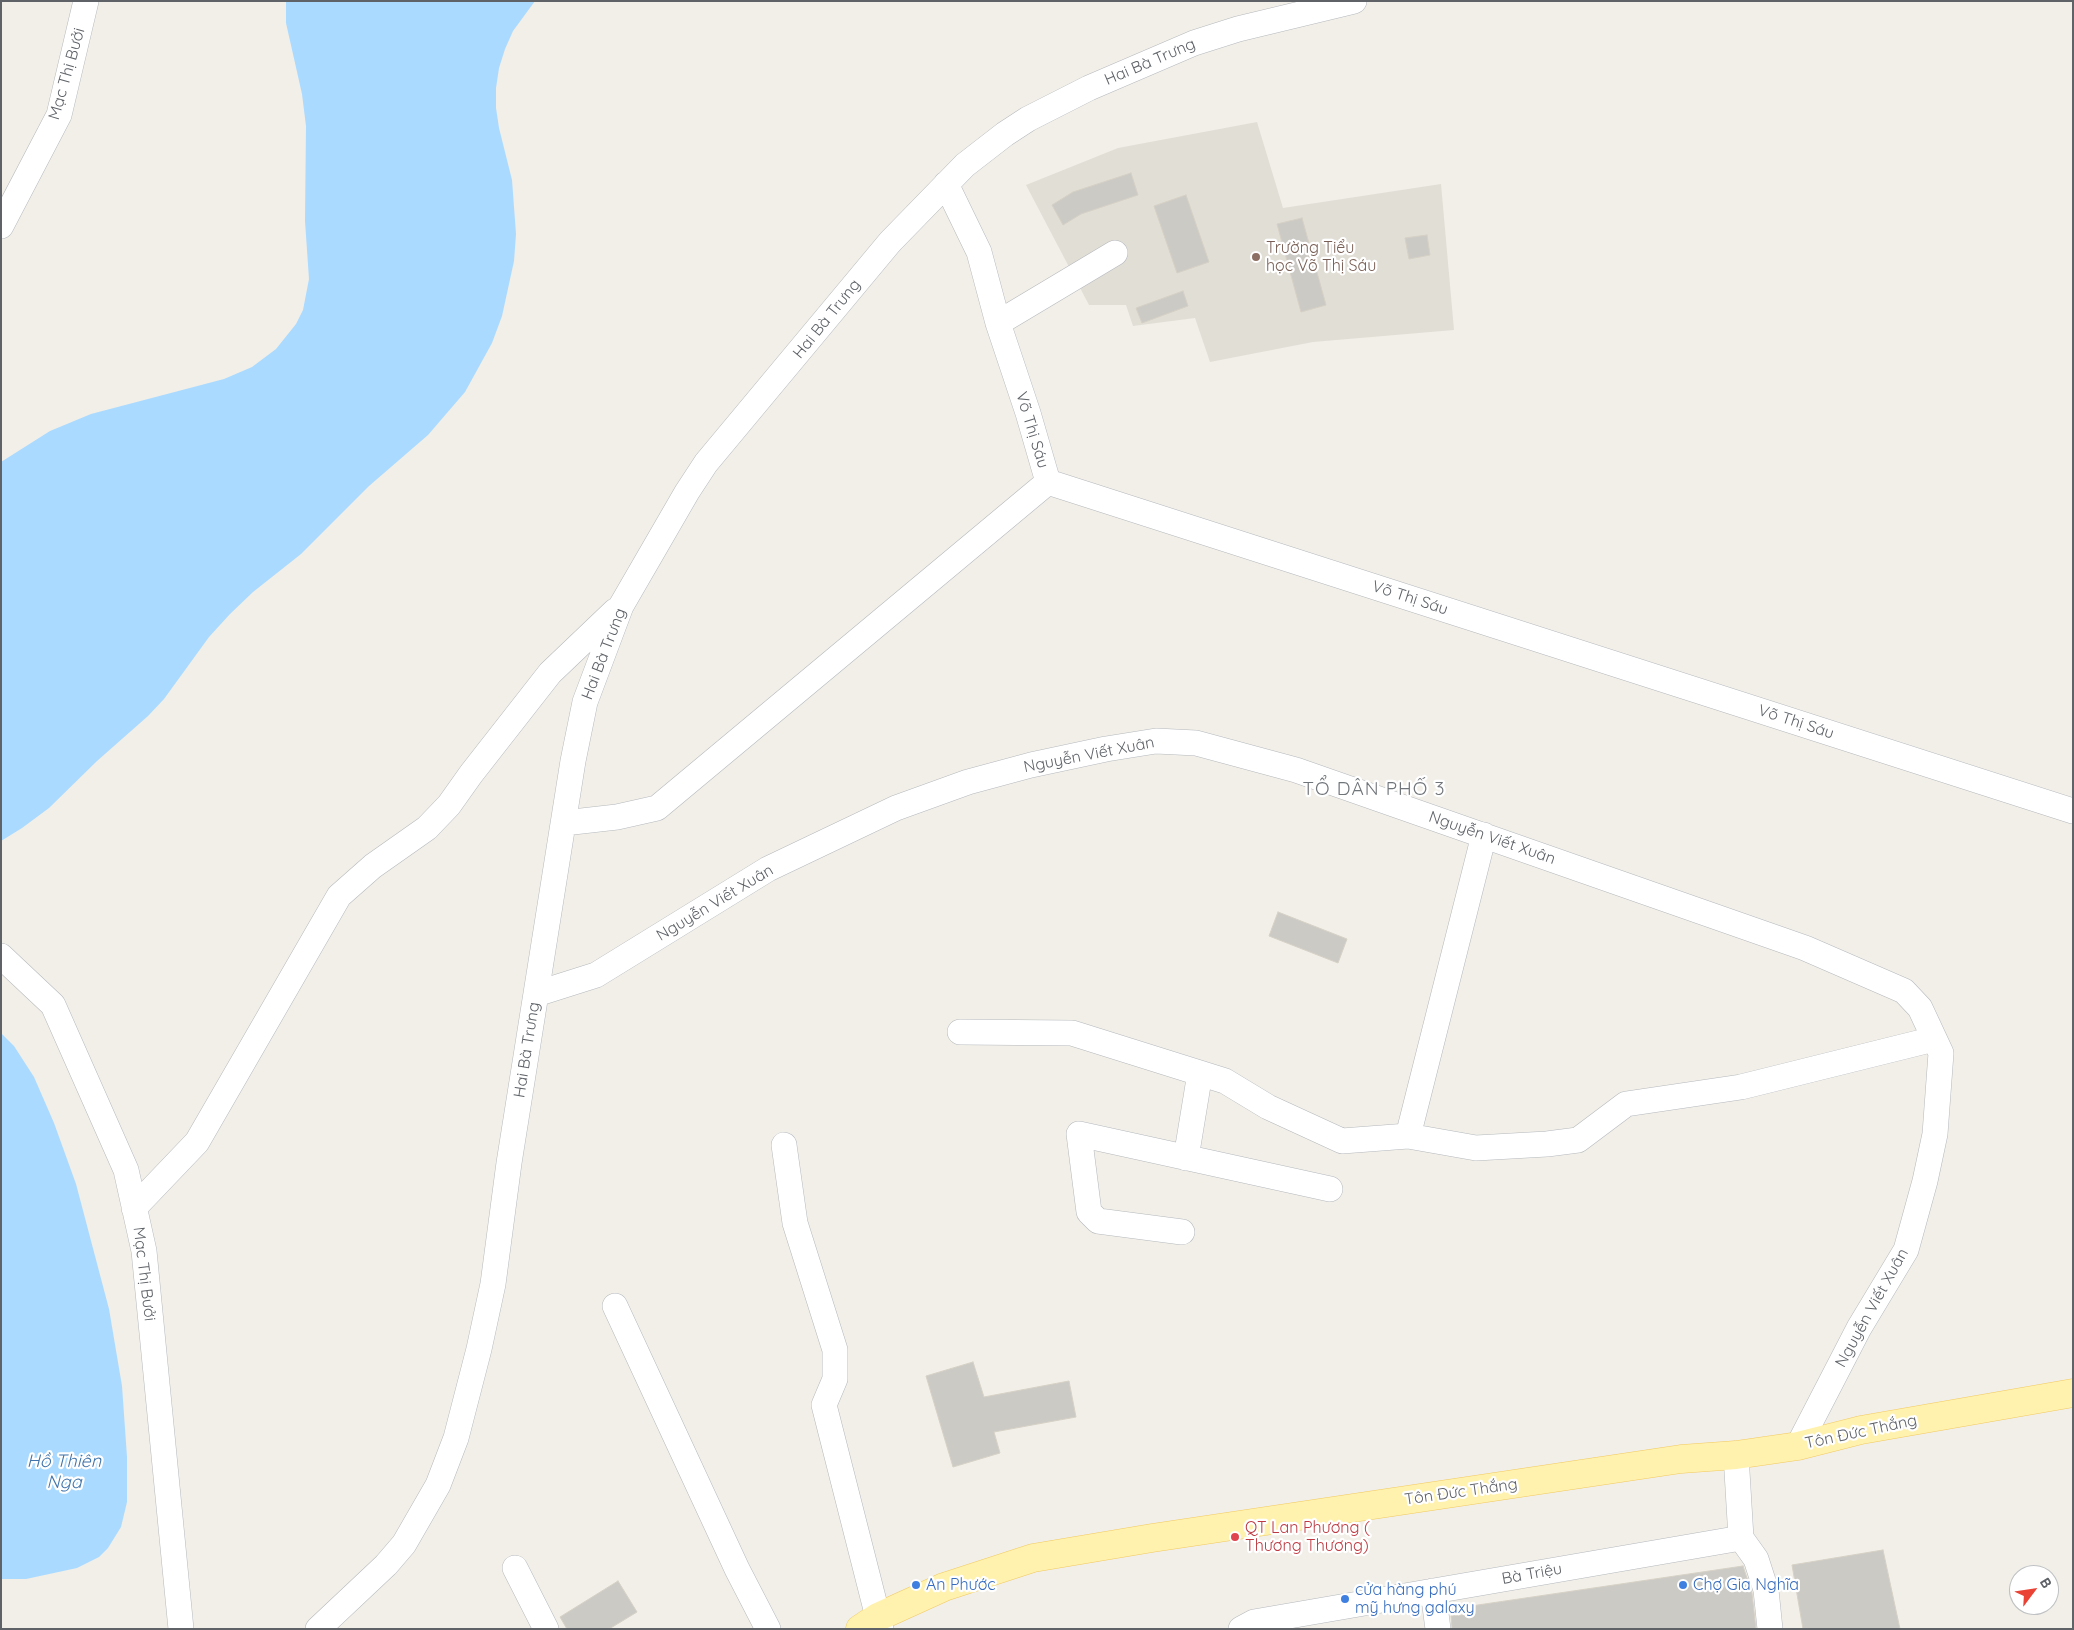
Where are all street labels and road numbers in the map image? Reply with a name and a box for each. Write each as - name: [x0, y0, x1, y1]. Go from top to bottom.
- street label: Mạc Thị Bưởi: [45, 26, 89, 122]
- street label: Hai Bà Trưng: [1102, 34, 1198, 90]
- street label: Hai Bà Trưng: [789, 275, 865, 363]
- street label: Võ Thị Sáu: [1011, 389, 1053, 471]
- street label: Võ Thị Sáu: [1370, 577, 1450, 619]
- street label: Hai Bà Trưng: [578, 605, 630, 703]
- street label: Võ Thị Sáu: [1756, 701, 1836, 743]
- street label: Nguyễn Viết Xuân: [1022, 733, 1156, 777]
- street label: Nguyễn Viết Xuân: [1426, 807, 1558, 869]
- street label: Nguyễn Viết Xuân: [653, 861, 777, 945]
- street label: Hai Bà Trưng: [510, 1001, 544, 1099]
- street label: Mạc Thị Bưởi: [129, 1226, 159, 1322]
- street label: Nguyễn Viết Xuân: [1831, 1245, 1913, 1371]
- street label: Tôn Đức Thắng: [1803, 1411, 1919, 1453]
- street label: Tôn Đức Thắng: [1403, 1475, 1519, 1509]
- street label: Bà Triệu: [1500, 1559, 1564, 1589]

